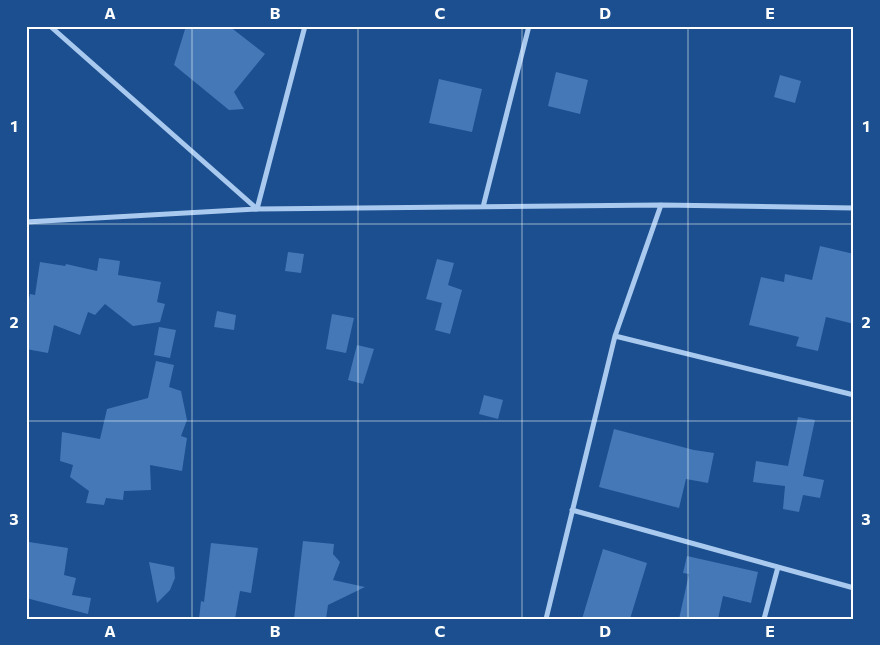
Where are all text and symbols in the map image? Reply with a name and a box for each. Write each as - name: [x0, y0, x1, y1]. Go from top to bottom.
- text: A: [104, 3, 116, 22]
- text: B: [270, 3, 281, 22]
- text: C: [435, 3, 446, 22]
- text: D: [599, 3, 611, 22]
- text: E: [765, 3, 775, 22]
- text: 1: [10, 116, 18, 135]
- text: 1: [862, 116, 870, 135]
- text: 2: [9, 312, 19, 331]
- text: 2: [861, 312, 871, 331]
- text: 3: [9, 509, 19, 528]
- text: 3: [861, 509, 871, 528]
- text: A: [104, 621, 116, 640]
- text: B: [270, 621, 281, 640]
- text: C: [435, 621, 446, 640]
- text: D: [599, 621, 611, 640]
- text: E: [765, 621, 775, 640]

